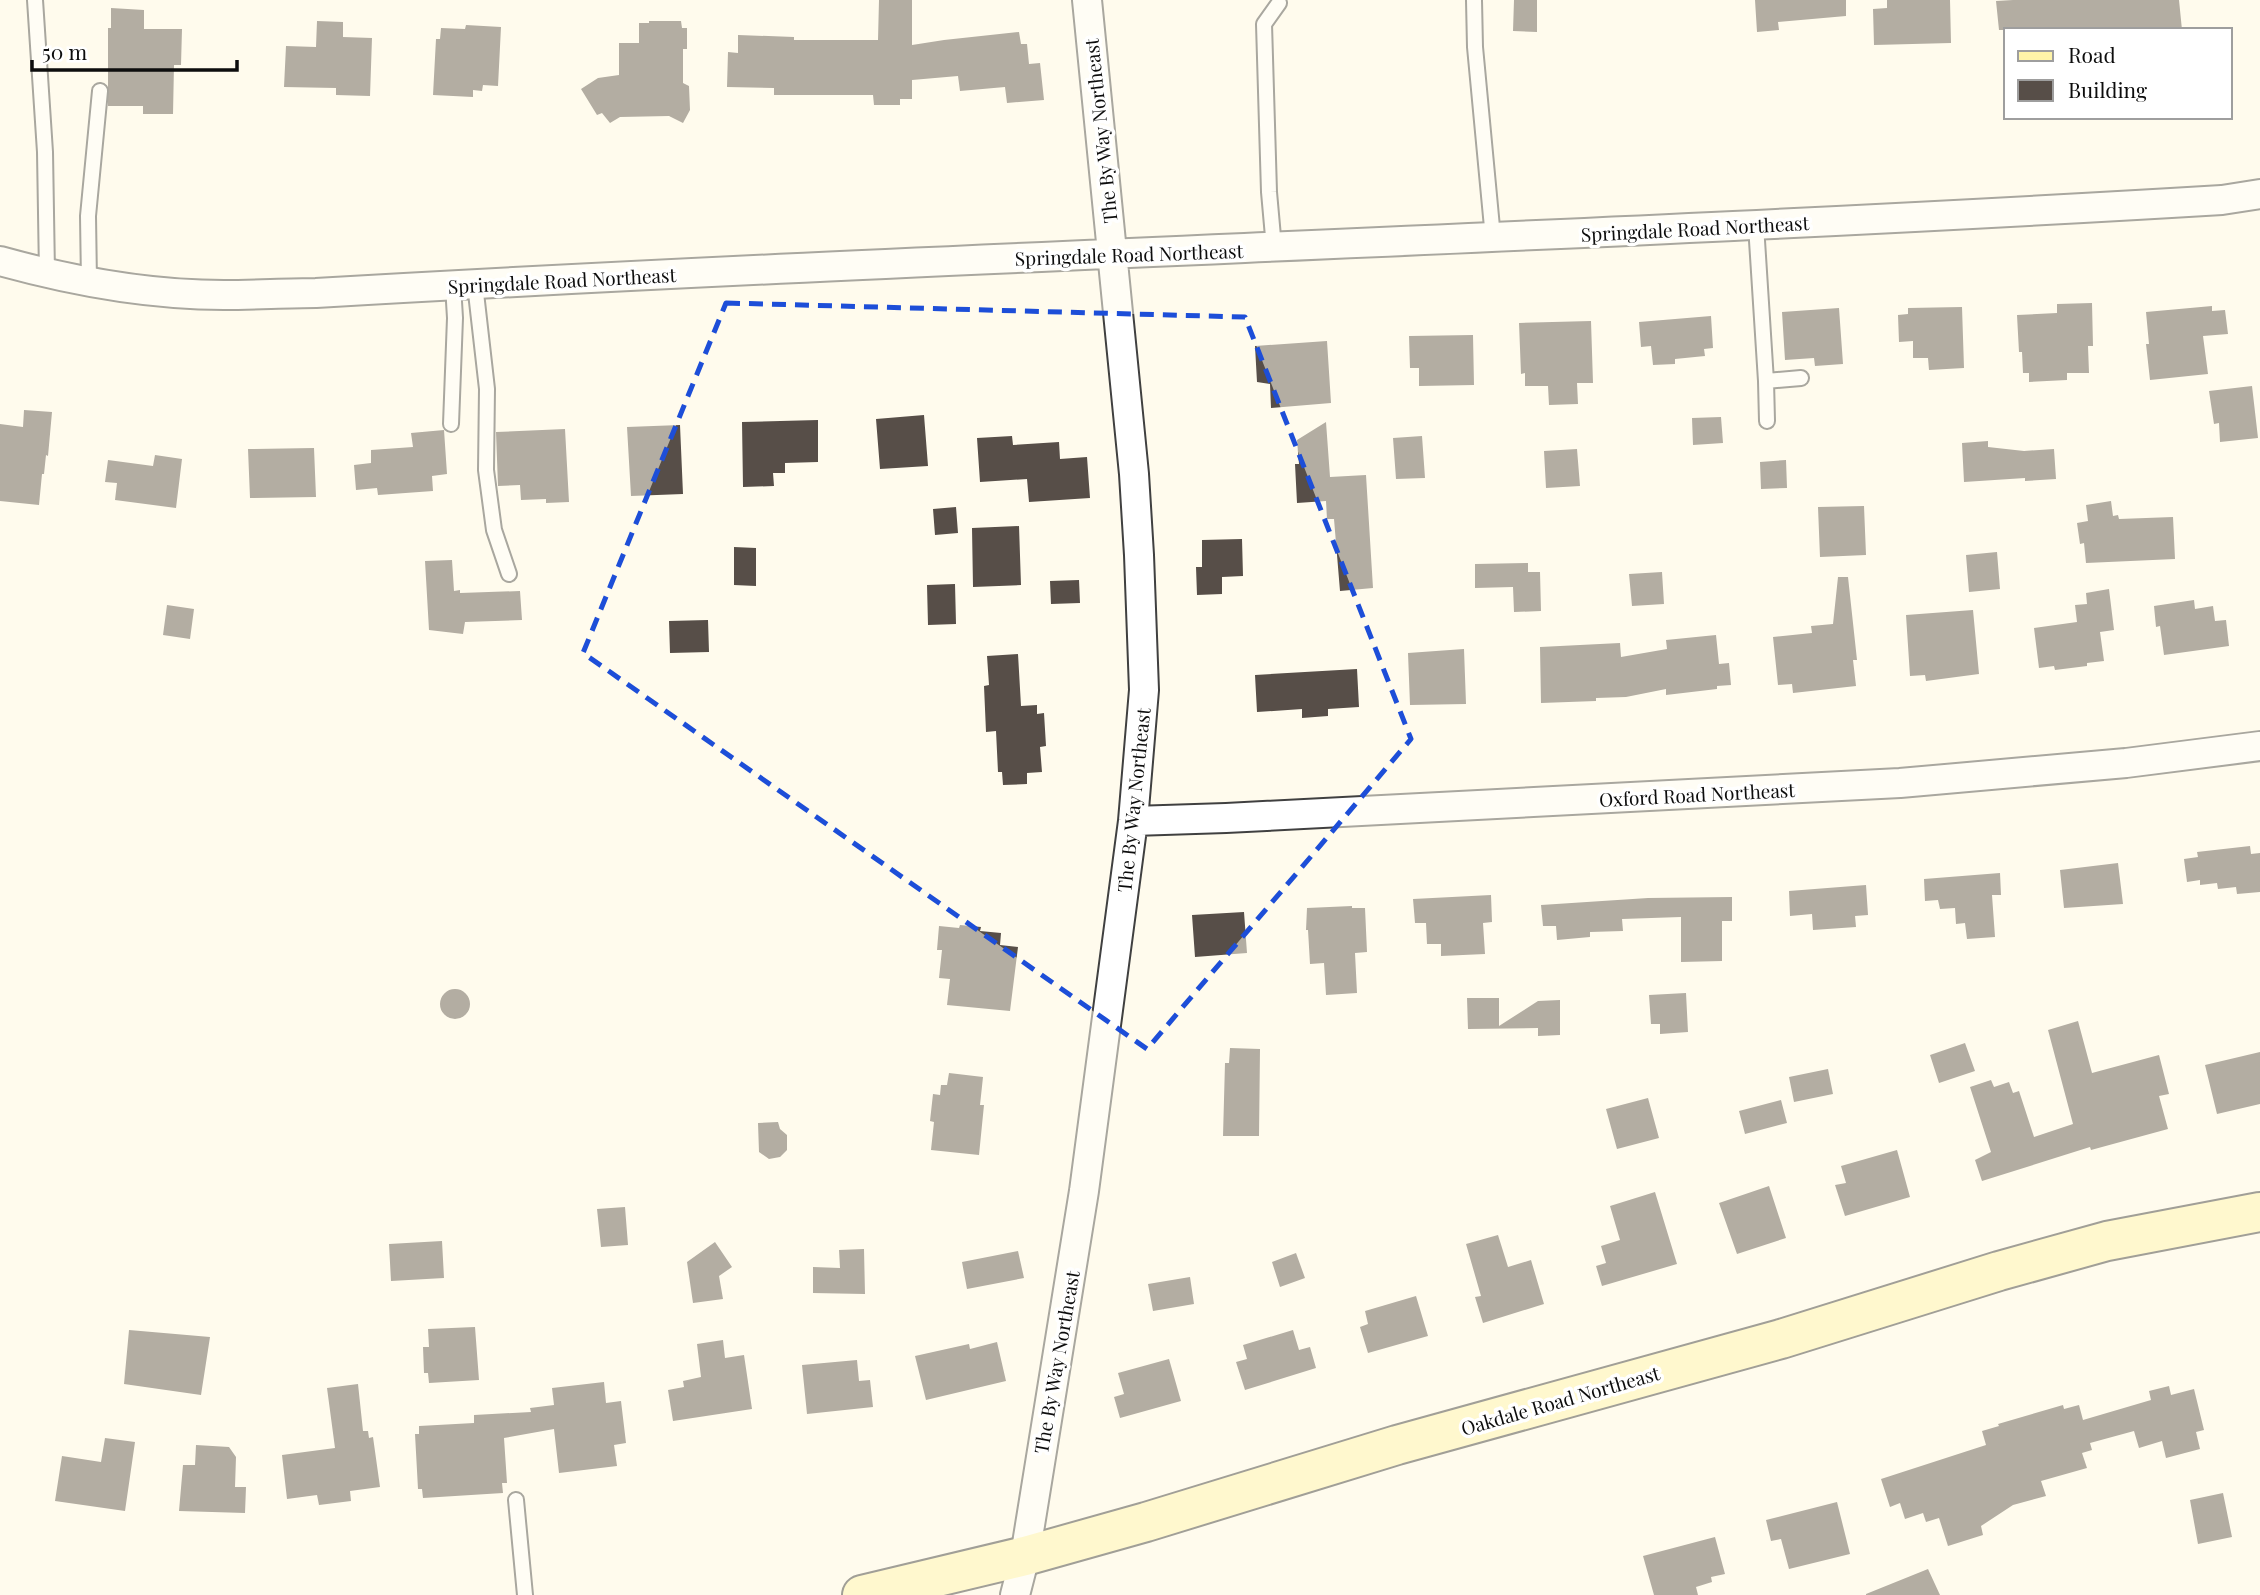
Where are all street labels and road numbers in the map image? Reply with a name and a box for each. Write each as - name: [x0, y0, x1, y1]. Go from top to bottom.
- street label: The By Way Northeast: [1077, 37, 1123, 225]
- street label: Springdale Road Northeast: [1580, 209, 1810, 247]
- street label: Springdale Road Northeast: [1014, 237, 1244, 271]
- street label: Springdale Road Northeast: [447, 261, 677, 299]
- street label: The By Way Northeast: [1110, 706, 1156, 894]
- street label: Oxford Road Northeast: [1598, 776, 1796, 812]
- street label: The By Way Northeast: [1027, 1268, 1085, 1456]
- street label: Oakdale Road Northeast: [1458, 1359, 1663, 1441]

